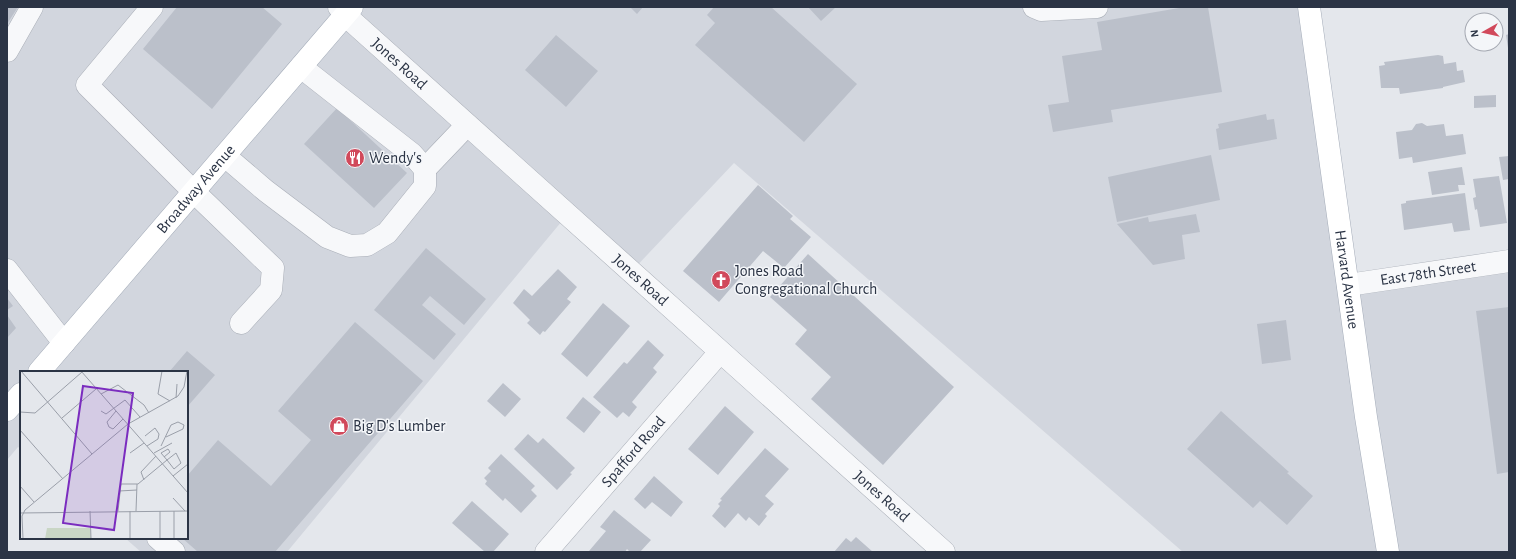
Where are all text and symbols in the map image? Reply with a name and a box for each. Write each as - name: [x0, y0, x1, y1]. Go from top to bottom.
- north arrow: [1464, 12, 1504, 52]
- text: N: [1469, 29, 1481, 38]
- street label: Jones Road: [369, 35, 430, 93]
- street label: Broadway Avenue: [154, 142, 238, 236]
- restaurant icon: Wendy's: [344, 147, 366, 169]
- place label: Wendy's: [369, 150, 422, 167]
- street label: Harvard Avenue: [1332, 229, 1362, 330]
- street label: Jones Road: [610, 251, 671, 309]
- street label: East 78th Street: [1379, 258, 1477, 288]
- place label: Jones Road Congregational Church: [735, 263, 877, 297]
- church icon: Jones Road Congregational Church: [710, 269, 732, 291]
- inset map: [20, 371, 188, 539]
- street label: Spafford Road: [598, 413, 668, 490]
- shop icon: Big D's Lumber: [328, 415, 350, 437]
- place label: Big D's Lumber: [353, 418, 446, 434]
- street label: Jones Road: [851, 467, 913, 525]

